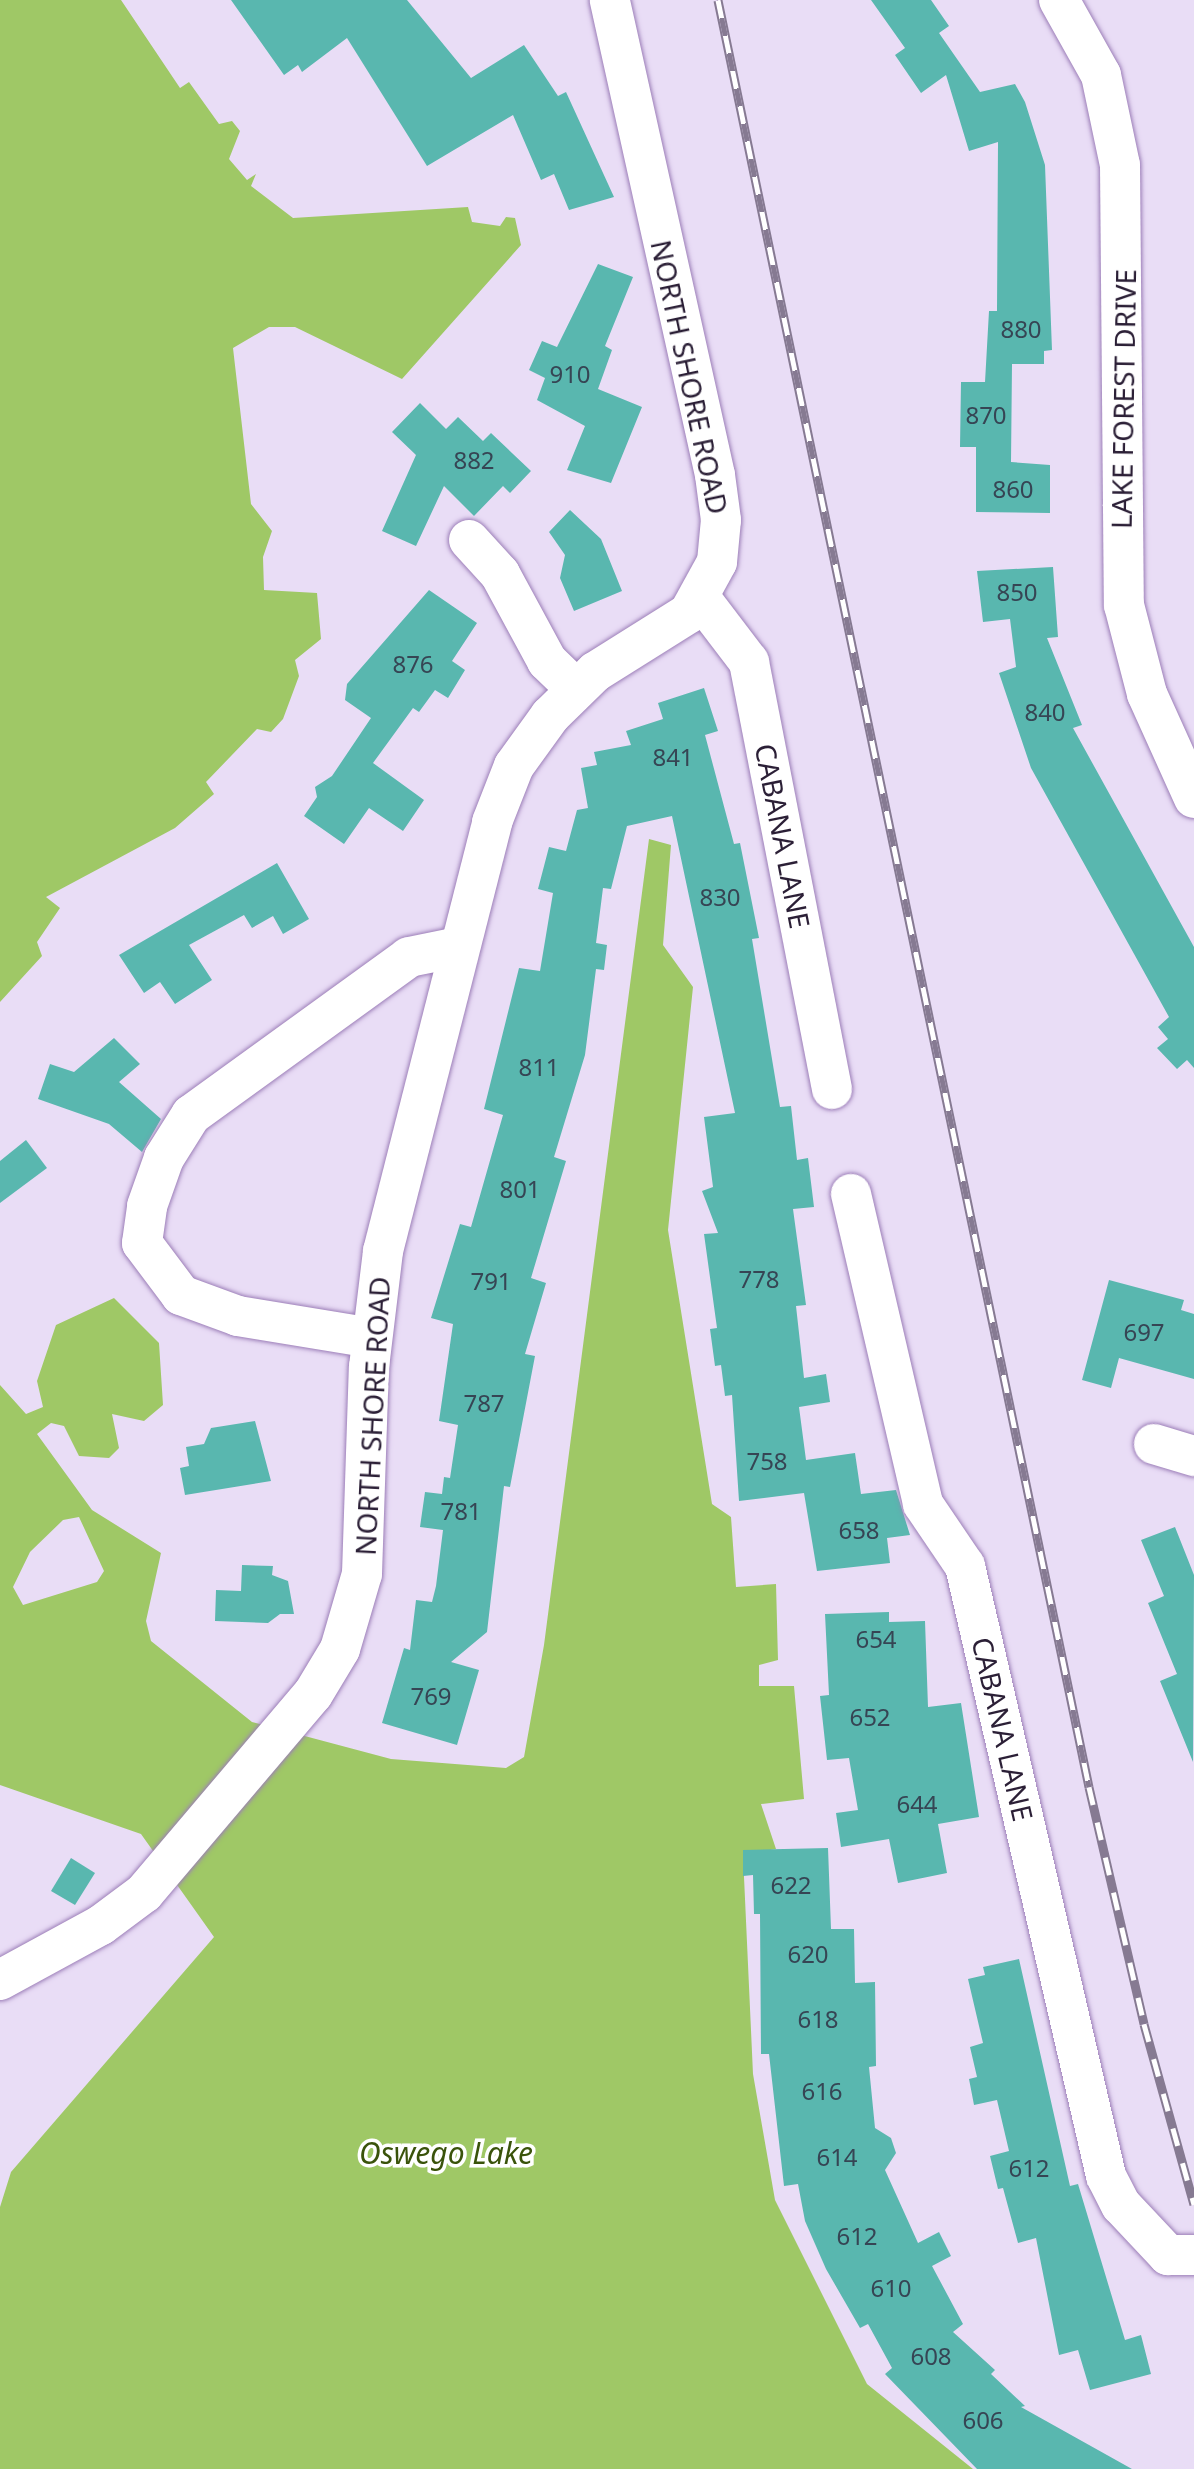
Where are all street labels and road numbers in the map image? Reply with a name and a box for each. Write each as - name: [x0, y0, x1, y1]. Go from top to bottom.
- street label: NORTH SHORE ROAD: [645, 237, 735, 517]
- street label: LAKE FOREST DRIVE: [1104, 269, 1142, 529]
- street label: CABANA LANE: [749, 741, 817, 931]
- street label: NORTH SHORE ROAD: [348, 1276, 396, 1556]
- street label: CABANA LANE: [966, 1634, 1040, 1824]

